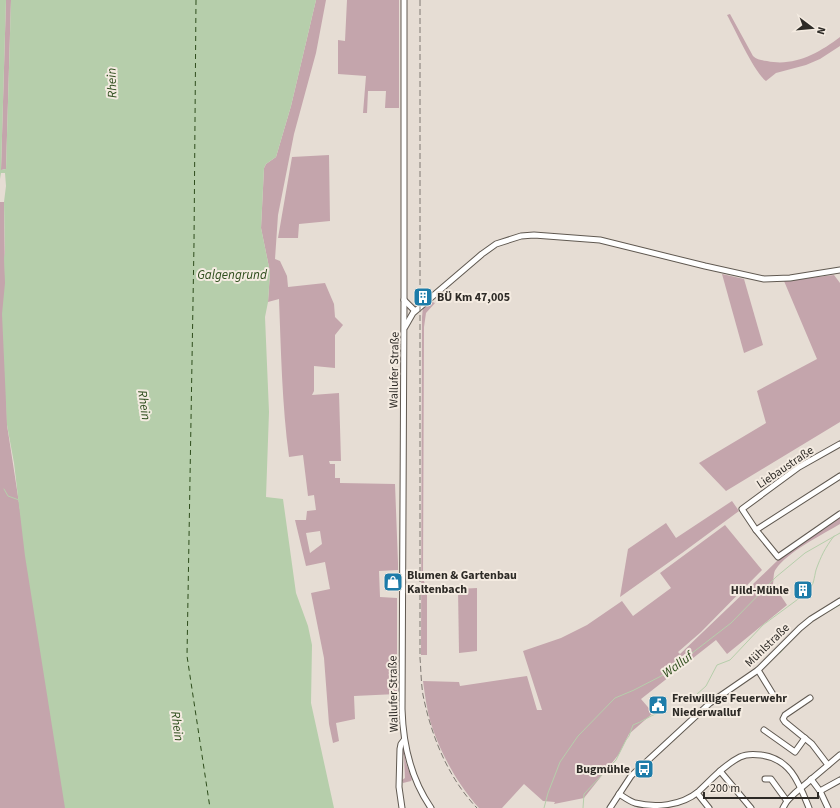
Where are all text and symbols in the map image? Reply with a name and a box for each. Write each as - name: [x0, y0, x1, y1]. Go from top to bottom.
- north arrow: [792, 8, 832, 48]
- text: N: [813, 25, 829, 36]
- water label: Rhein: [102, 67, 122, 98]
- water label: Galgengrund: [197, 266, 268, 284]
- building icon: BÜ Km 47,005: [412, 286, 434, 308]
- place label: BÜ Km 47,005: [437, 289, 510, 306]
- street label: Wallufer Straße: [385, 331, 404, 409]
- water label: Rhein: [133, 389, 155, 421]
- street label: Liebaustraße: [753, 442, 817, 493]
- place label: Blumen & Gartenbau Kaltenbach: [407, 567, 517, 598]
- shop icon: Blumen & Gartenbau Kaltenbach: [382, 571, 404, 593]
- building icon: Hild-Mühle: [792, 579, 814, 601]
- place label: Hild-Mühle: [731, 582, 789, 599]
- street label: Mühlstraße: [741, 620, 794, 671]
- water label: Walluf: [659, 646, 698, 682]
- street label: Wallufer Straße: [384, 655, 403, 733]
- place label: Freiwillige Feuerwehr Niederwalluf: [672, 690, 787, 721]
- public building icon: Freiwillige Feuerwehr Niederwalluf: [647, 694, 669, 716]
- water label: Rhein: [166, 710, 188, 742]
- bus stop icon: Bugmühle: [633, 758, 655, 780]
- place label: Bugmühle: [576, 761, 630, 778]
- scale bar: [704, 774, 818, 800]
- text: 200 m: [710, 780, 740, 797]

